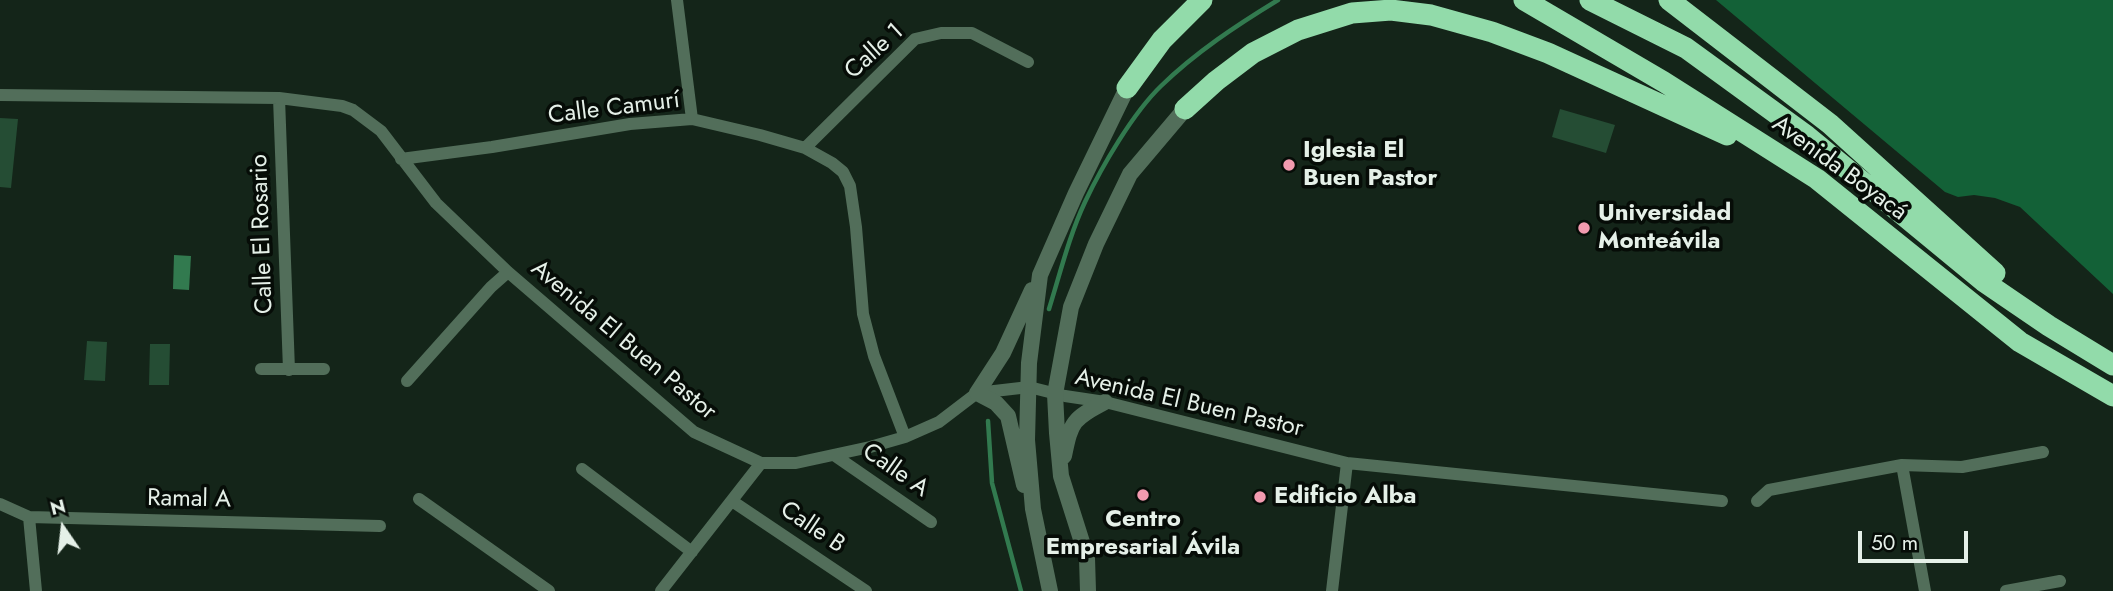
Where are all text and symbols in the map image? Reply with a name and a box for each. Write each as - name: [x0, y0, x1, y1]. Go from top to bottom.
- street label: Calle 1: [840, 18, 910, 86]
- street label: Calle Camurí: [547, 87, 681, 131]
- street label: Avenida Boyacá: [1766, 110, 1912, 228]
- place label: Iglesia El Buen Pastor: [1303, 137, 1437, 193]
- street label: Calle El Rosario: [246, 154, 280, 314]
- marker: Iglesia El Buen Pastor: [1281, 157, 1297, 173]
- place label: Universidad Monteávila: [1598, 200, 1731, 256]
- marker: Universidad Monteávila: [1576, 220, 1592, 236]
- street label: Avenida El Buen Pastor: [524, 255, 722, 427]
- street label: Avenida El Buen Pastor: [1072, 364, 1306, 444]
- street label: Calle A: [856, 438, 934, 504]
- place label: Edificio Alba: [1274, 483, 1416, 511]
- street label: Ramal A: [147, 485, 231, 515]
- marker: Centro Empresarial Ávila: [1135, 487, 1151, 503]
- marker: Edificio Alba: [1252, 489, 1268, 505]
- text: N: [47, 492, 68, 522]
- north arrow: [28, 493, 98, 563]
- street label: Calle B: [774, 496, 850, 560]
- place label: Centro Empresarial Ávila: [1046, 506, 1240, 562]
- scale bar: [1861, 518, 1971, 562]
- text: 50 m: [1871, 528, 1918, 558]

